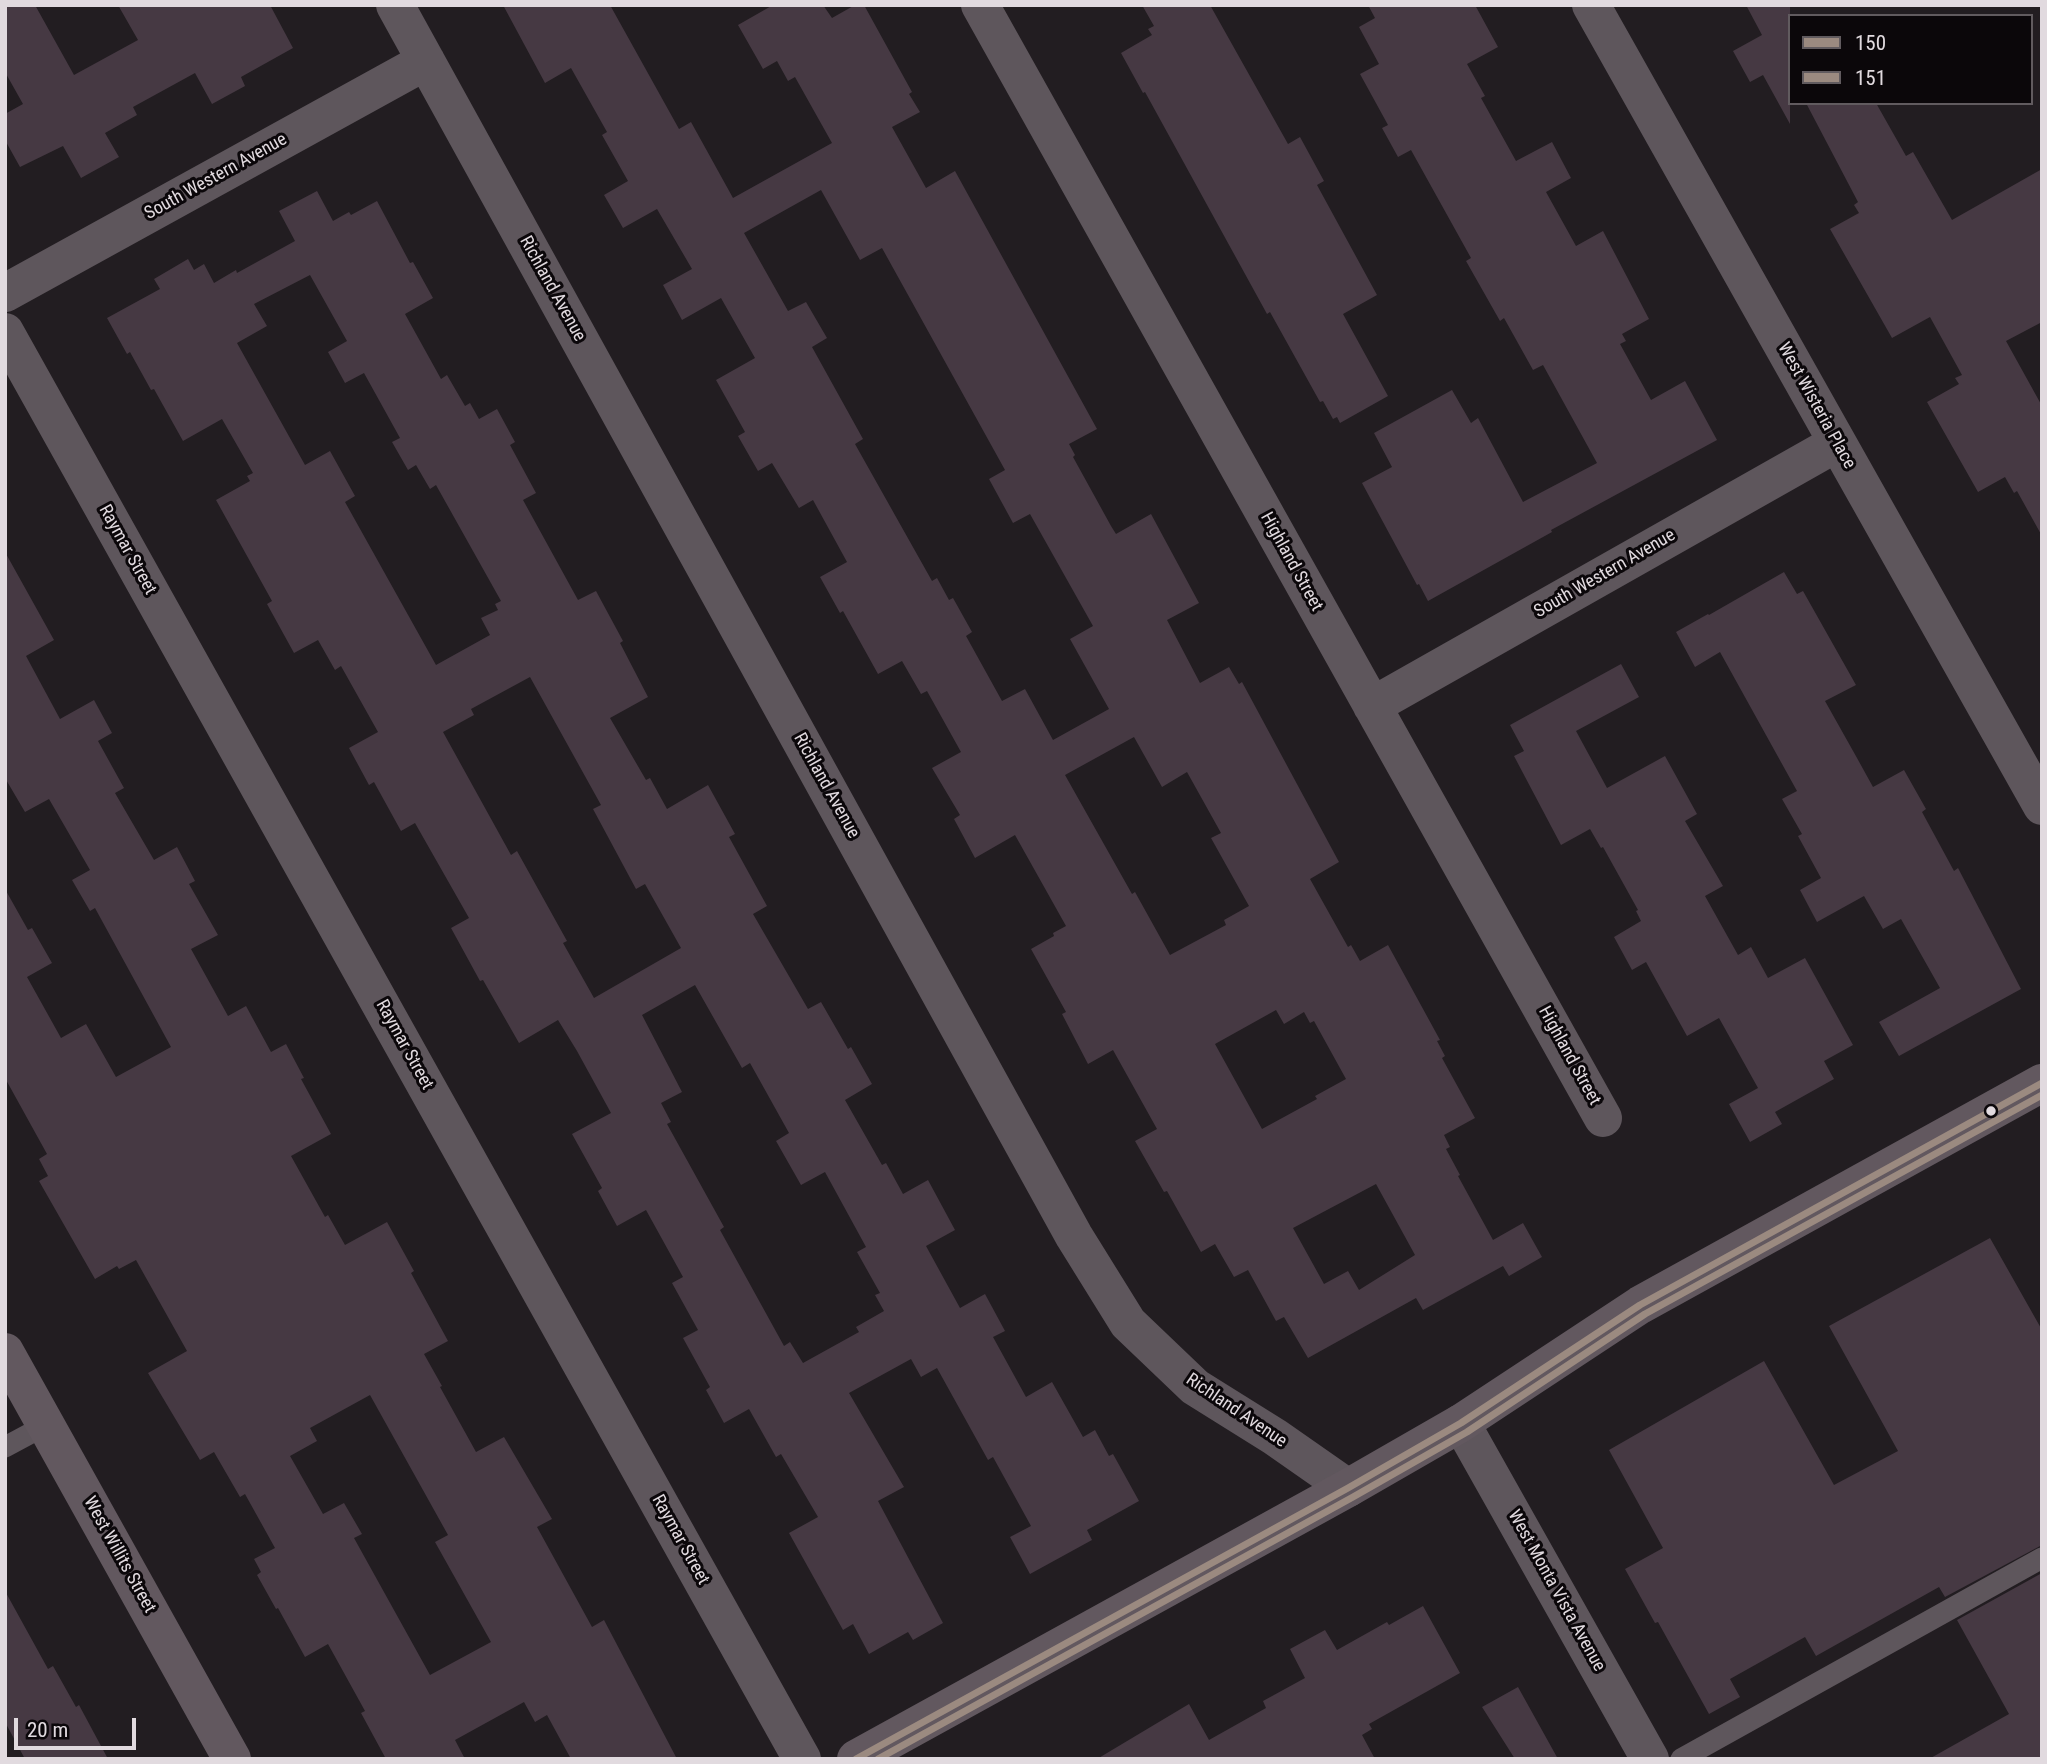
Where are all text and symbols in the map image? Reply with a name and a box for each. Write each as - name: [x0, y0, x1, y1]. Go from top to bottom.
- legend: [1788, 14, 2033, 105]
- text: 150: [1855, 31, 1886, 55]
- text: 151: [1855, 66, 1886, 90]
- street label: South Western Avenue: [141, 129, 291, 225]
- street label: Richland Avenue: [514, 233, 590, 345]
- street label: West Wisteria Place: [1772, 339, 1860, 473]
- street label: Raymar Street: [93, 501, 161, 599]
- street label: Highland Street: [1255, 509, 1327, 615]
- street label: South Western Avenue: [1531, 525, 1679, 623]
- street label: Richland Avenue: [788, 730, 864, 842]
- street label: Raymar Street: [370, 996, 438, 1094]
- street label: Highland Street: [1533, 1003, 1605, 1109]
- unlabelled marker: [1984, 1104, 1998, 1118]
- street label: Richland Avenue: [1181, 1369, 1291, 1453]
- street label: Raymar Street: [646, 1491, 714, 1589]
- street label: West Willits Street: [78, 1493, 160, 1617]
- street label: West Monta Vista Avenue: [1503, 1506, 1609, 1676]
- scale bar: [18, 1704, 140, 1748]
- text: 20 m: [27, 1718, 68, 1742]

